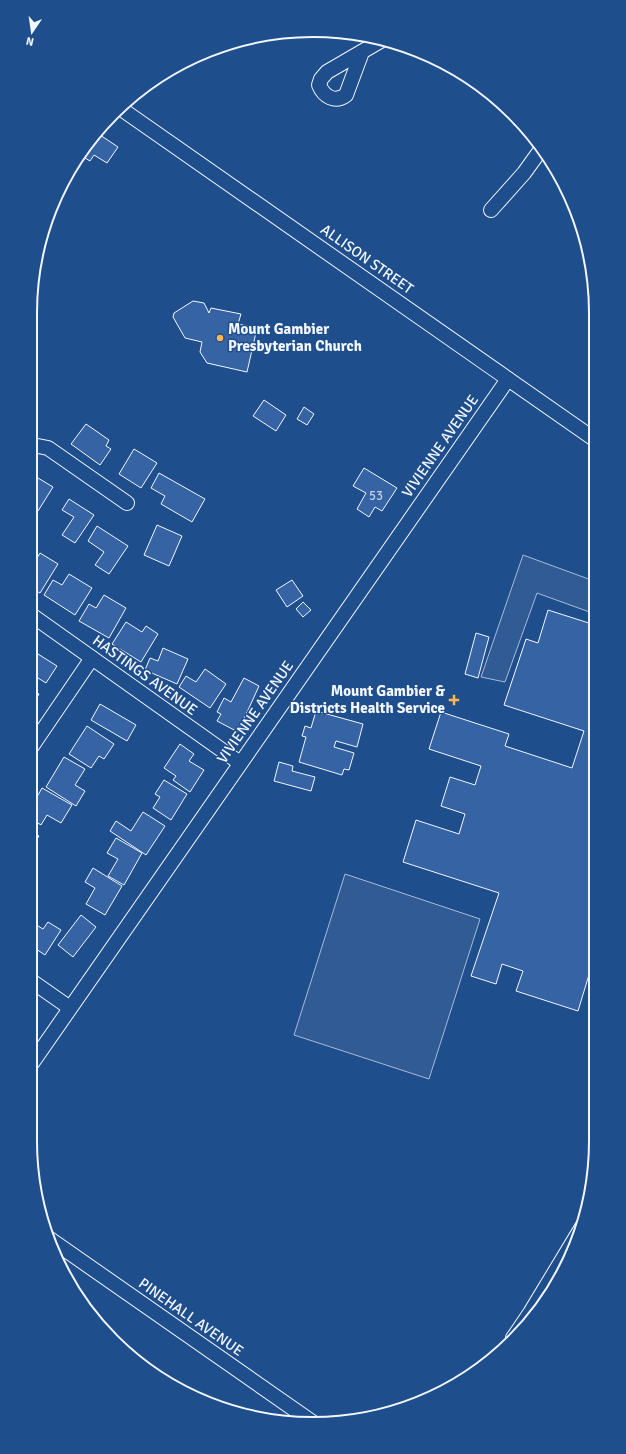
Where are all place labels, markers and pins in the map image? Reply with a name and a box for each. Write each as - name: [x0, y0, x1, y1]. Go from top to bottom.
- place label: Mount Gambier Presbyterian Church: [228, 320, 362, 355]
- marker: Mount Gambier Presbyterian Church: [215, 333, 225, 343]
- place label: Mount Gambier & Districts Health Service: [290, 682, 445, 717]
- marker: Mount Gambier & Districts Health Service: [448, 694, 460, 706]

